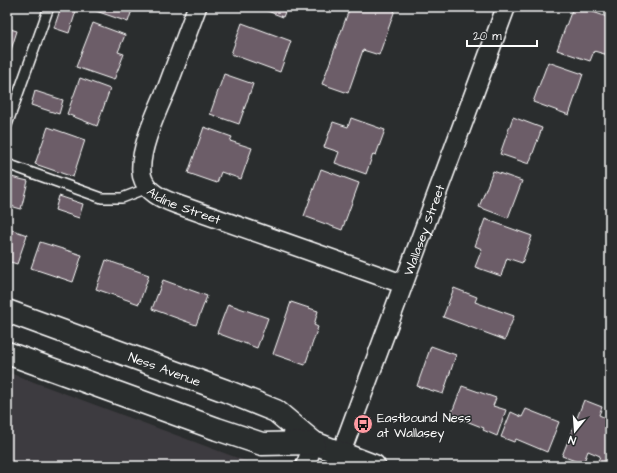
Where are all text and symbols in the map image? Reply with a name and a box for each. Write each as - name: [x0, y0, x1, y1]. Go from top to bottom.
- scale bar: [467, 22, 537, 48]
- text: 20 m: [473, 28, 502, 45]
- street label: Wallasey Street: [399, 181, 450, 278]
- street label: Aldine Street: [143, 183, 224, 229]
- street label: Ness Avenue: [126, 348, 203, 391]
- place label: Eastbound Ness at Wallasey: [377, 409, 471, 443]
- north arrow: [555, 411, 595, 451]
- bus stop icon: Eastbound Ness at Wallasey: [352, 413, 374, 435]
- text: N: [567, 432, 578, 448]

